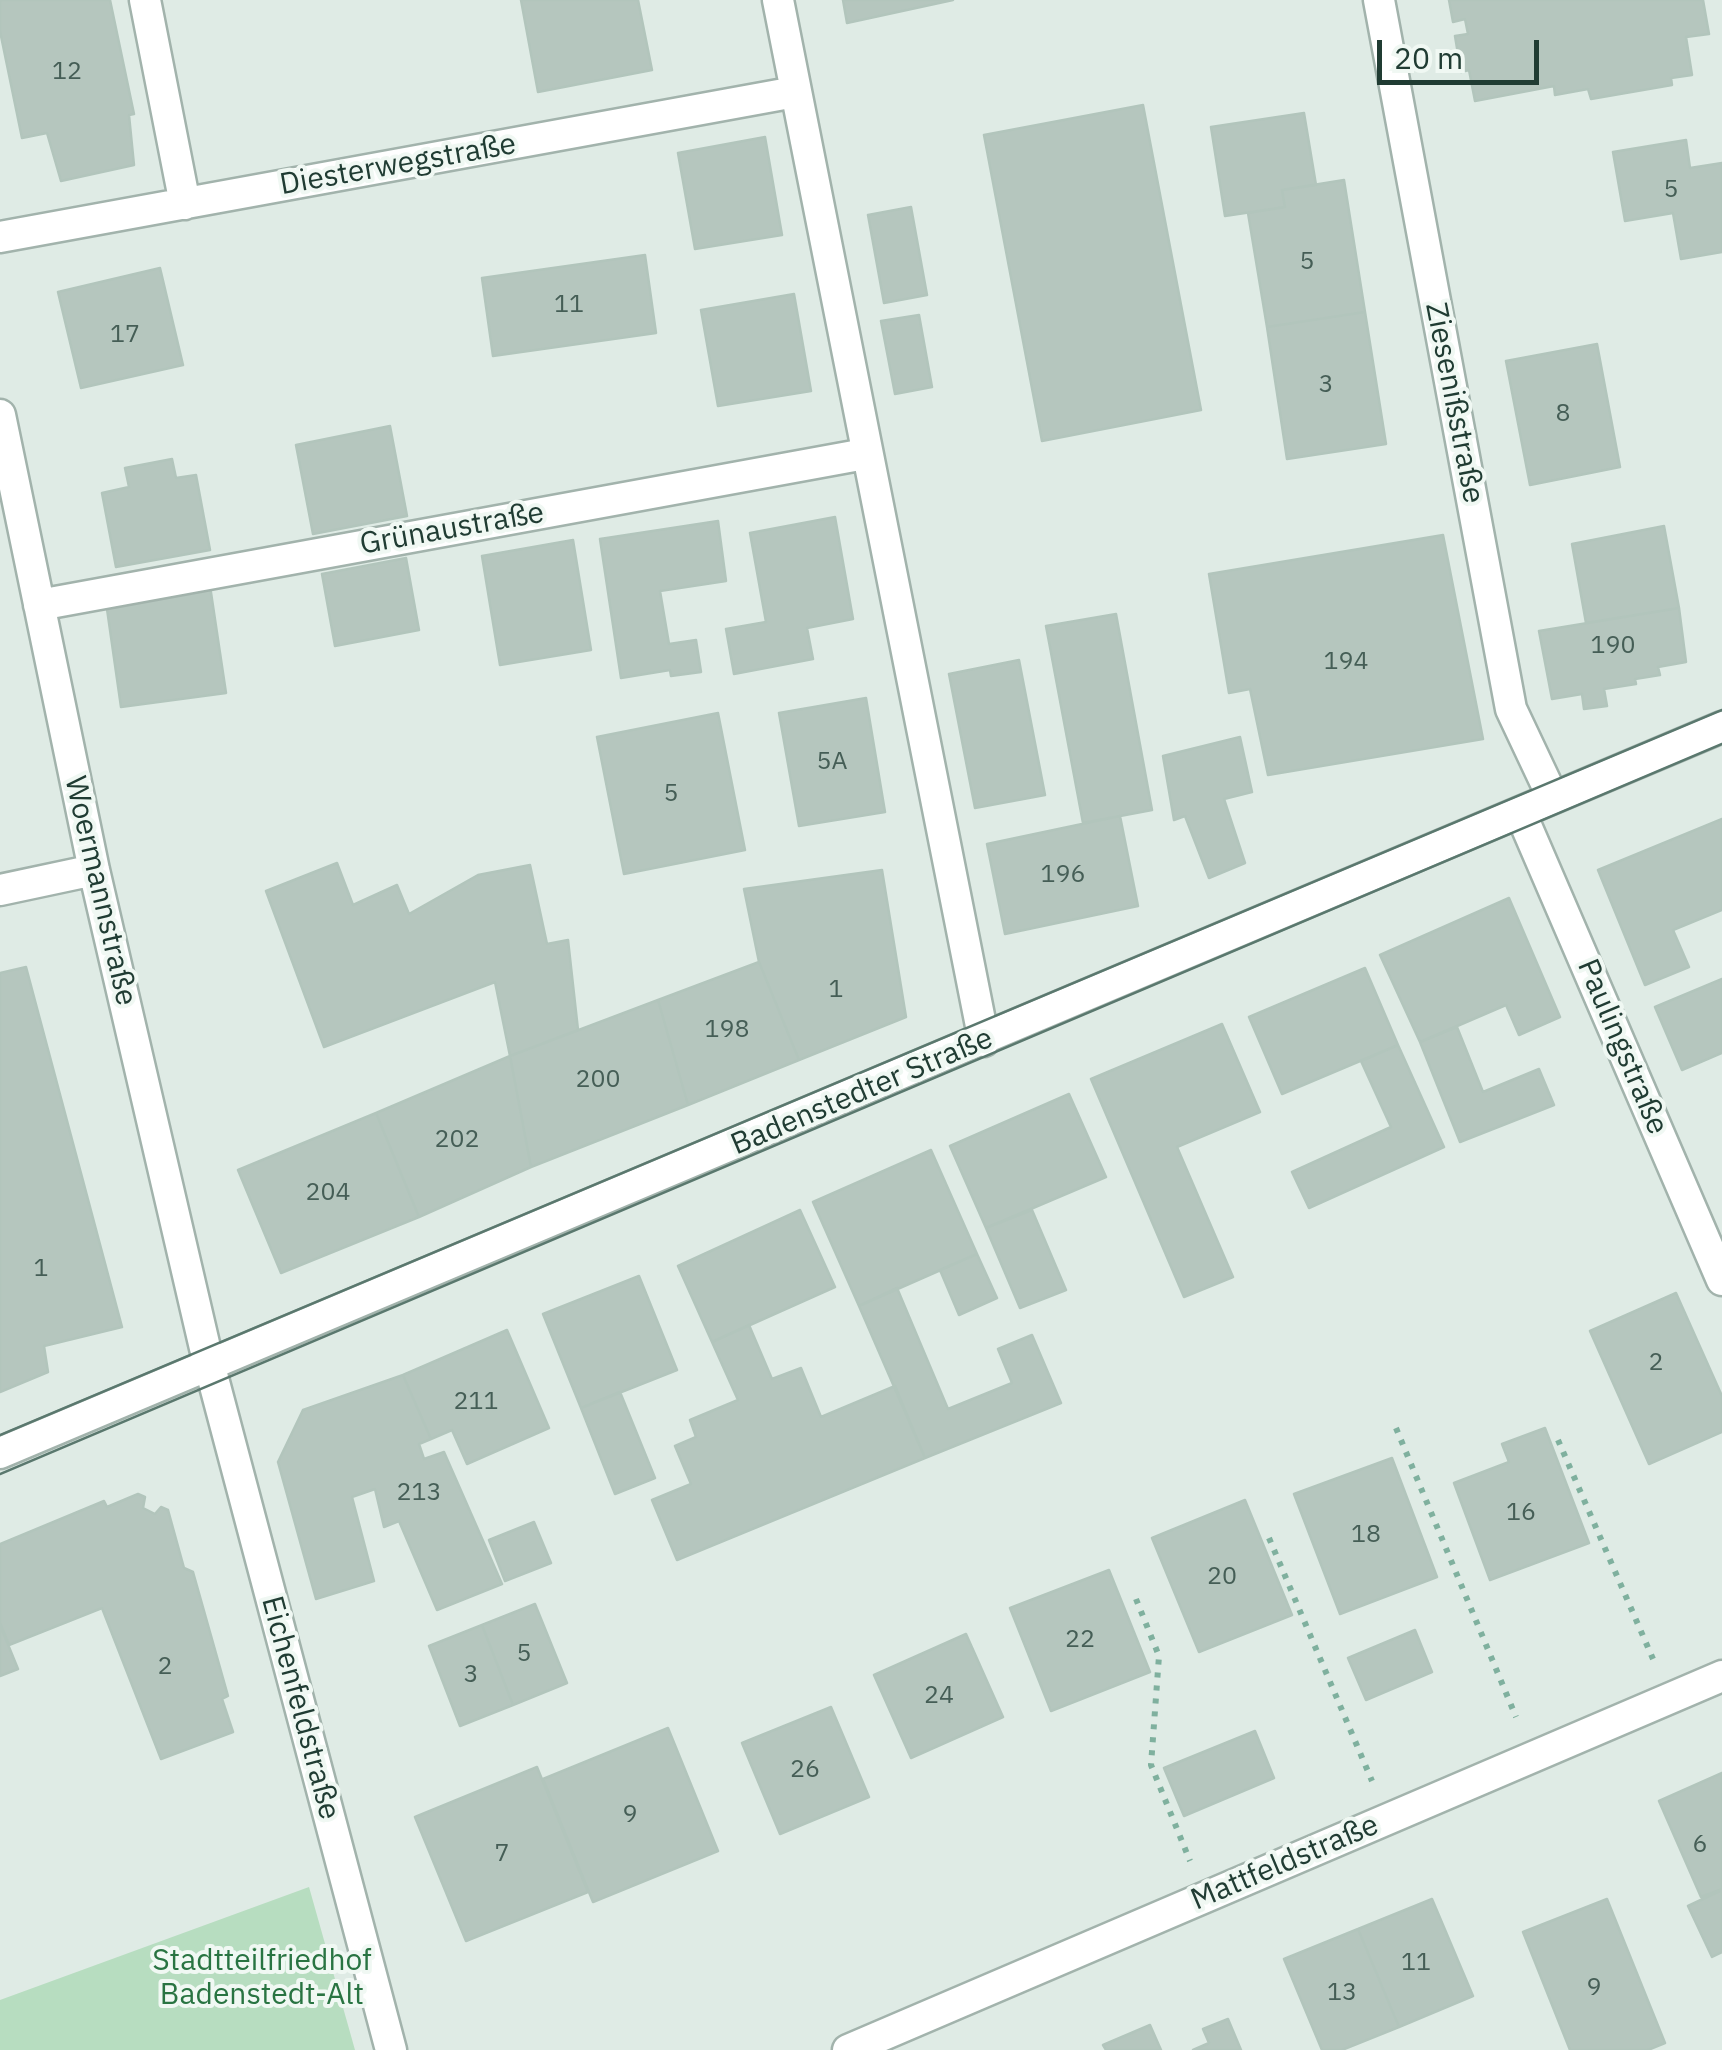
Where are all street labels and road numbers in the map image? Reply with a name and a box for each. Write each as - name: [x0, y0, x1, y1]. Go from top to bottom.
- street label: Diesterwegstraße: [277, 127, 519, 203]
- street label: Ziesenißstraße: [1417, 300, 1491, 506]
- street label: Grünaustraße: [357, 495, 547, 563]
- street label: Woermannstraße: [56, 773, 144, 1009]
- street label: Paulingstraße: [1569, 954, 1675, 1140]
- street label: Badenstedter Straße: [726, 1021, 998, 1163]
- street label: Eichenfeldstraße: [253, 1592, 347, 1824]
- street label: Mattfeldstraße: [1186, 1807, 1384, 1919]

